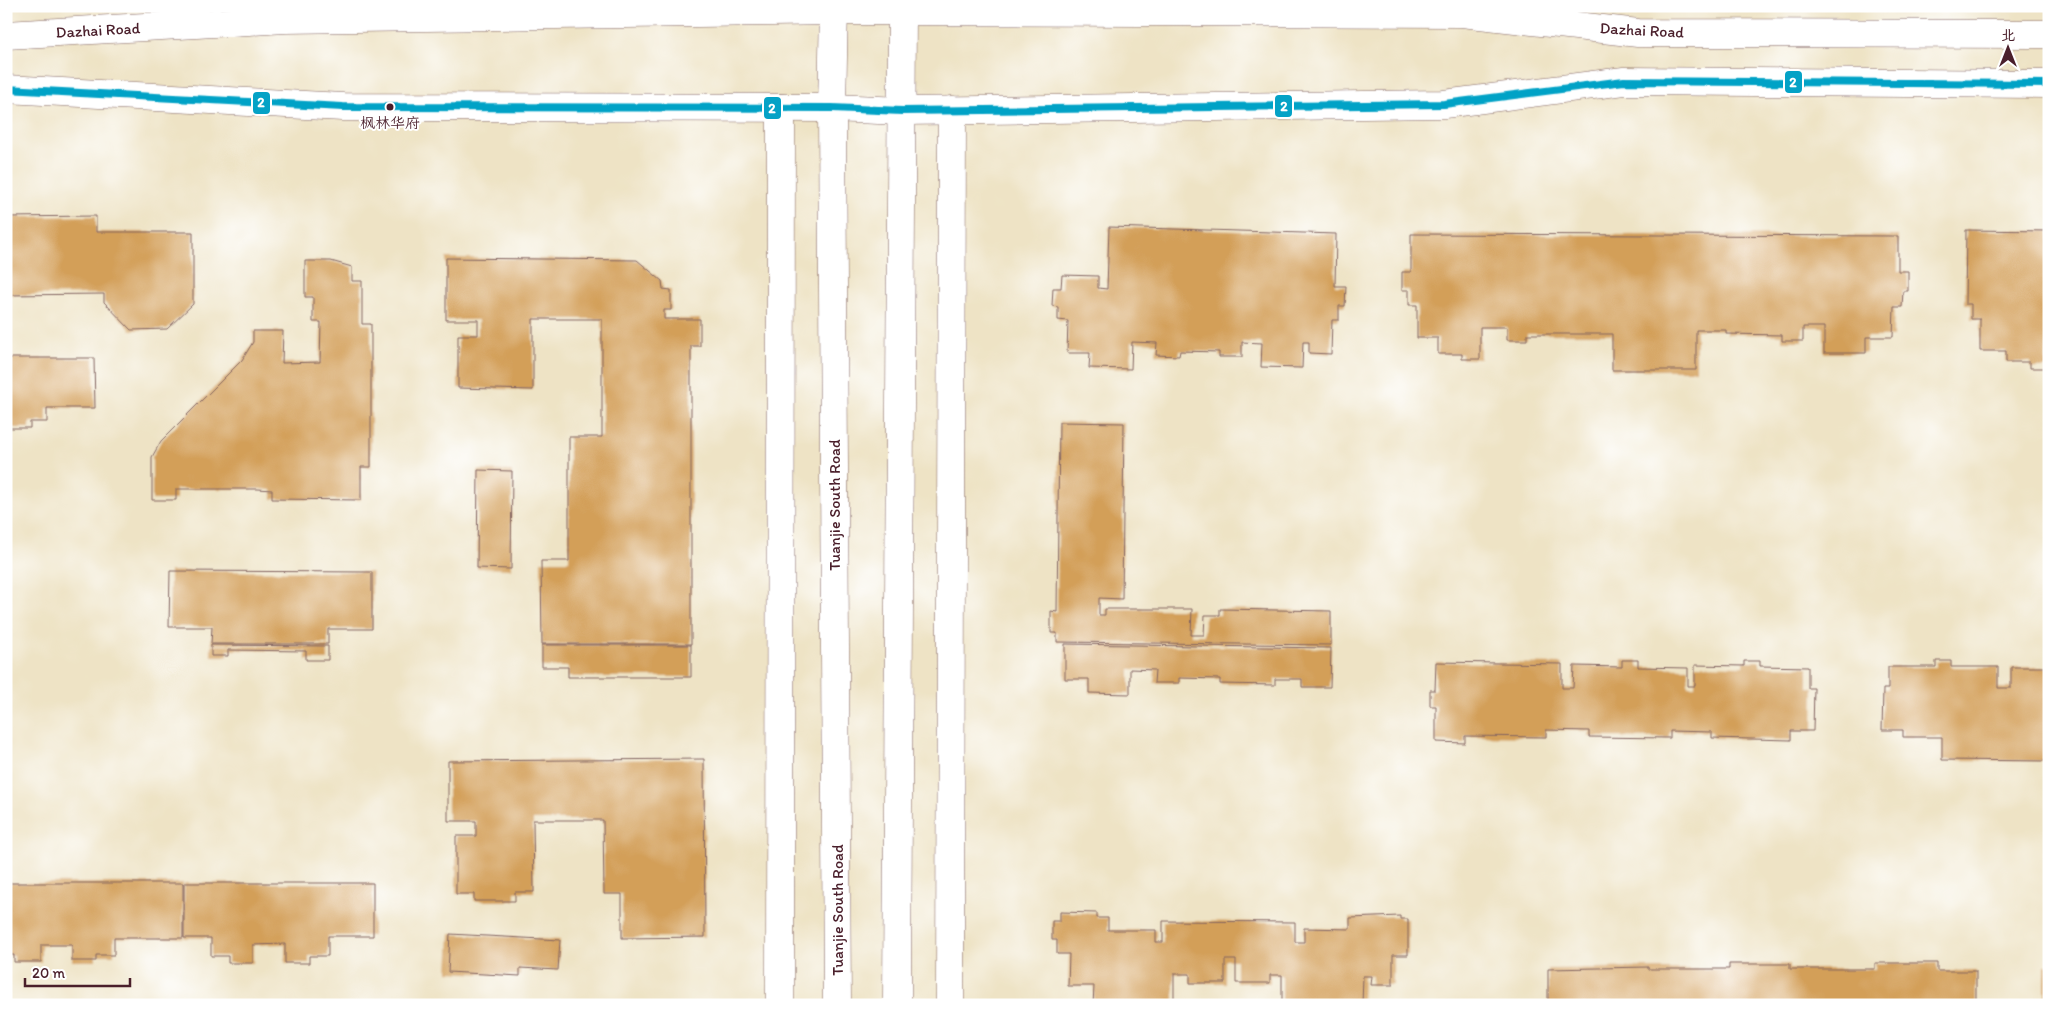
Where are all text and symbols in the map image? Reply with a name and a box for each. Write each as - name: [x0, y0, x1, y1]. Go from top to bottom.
- street label: Dazhai Road: [55, 18, 141, 42]
- street label: Dazhai Road: [1599, 18, 1685, 42]
- north arrow: [1982, 22, 2032, 72]
- text: 北: [2001, 27, 2015, 44]
- line badge: 2: [1784, 70, 1803, 94]
- text: 2: [1789, 74, 1797, 91]
- line badge: 2: [252, 91, 271, 115]
- text: 2: [257, 94, 265, 111]
- line badge: 2: [1274, 94, 1293, 118]
- line badge: 2: [763, 96, 782, 120]
- text: 2: [1280, 98, 1288, 115]
- text: 2: [768, 100, 776, 117]
- marker: 枫林华府: [385, 102, 395, 112]
- place label: 枫林华府: [360, 114, 420, 132]
- street label: Tuanjie South Road: [825, 439, 844, 571]
- street label: Tuanjie South Road: [828, 844, 847, 976]
- scale bar: [25, 956, 130, 988]
- text: 20 m: [32, 964, 66, 982]

